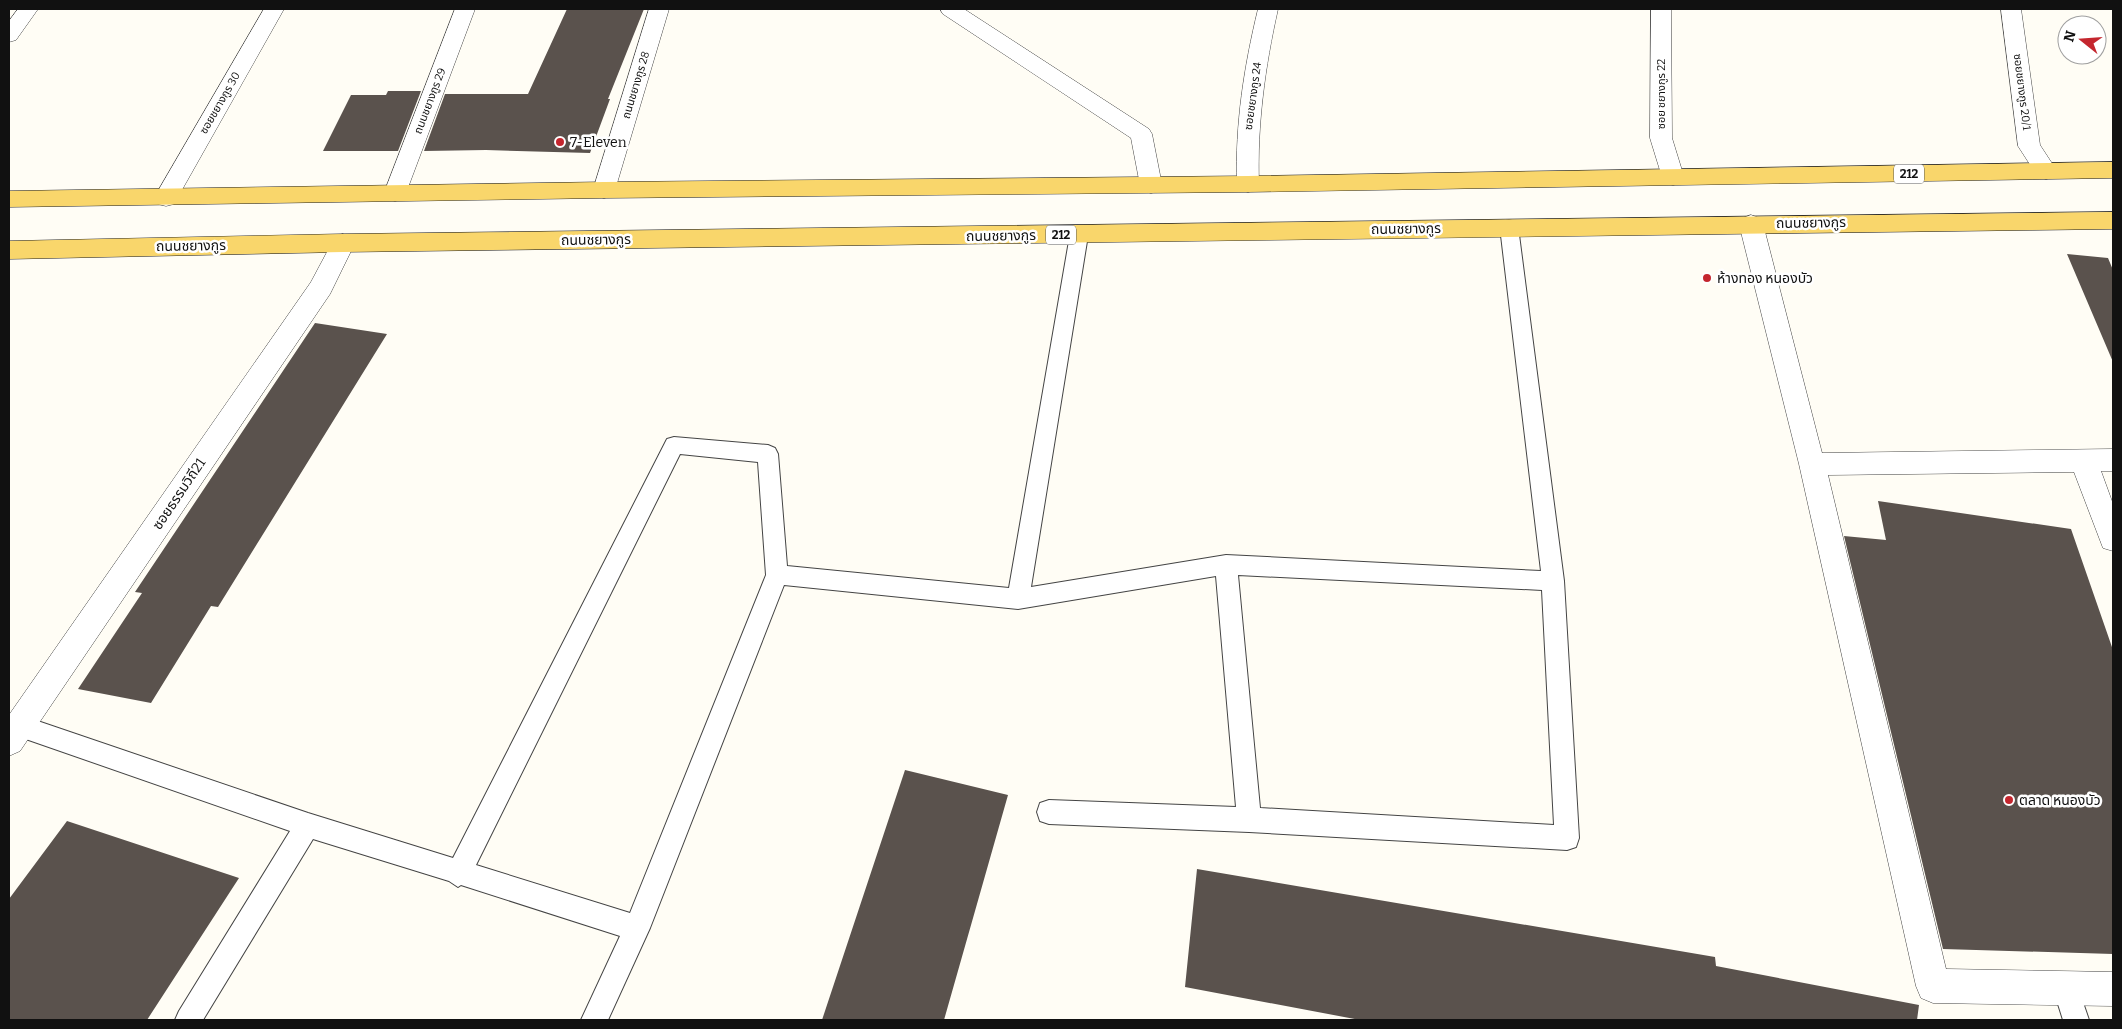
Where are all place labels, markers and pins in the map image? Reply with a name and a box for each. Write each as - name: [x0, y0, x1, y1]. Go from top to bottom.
- place label: 7-Eleven: [570, 134, 627, 151]
- marker: 7-Eleven: [554, 136, 566, 148]
- place label: ห้างทอง หนองบัว: [1717, 270, 1813, 287]
- marker: ห้างทอง หนองบัว: [1701, 272, 1713, 284]
- place label: ตลาด หนองบัว: [2019, 792, 2101, 809]
- marker: ตลาด หนองบัว: [2003, 794, 2015, 806]

